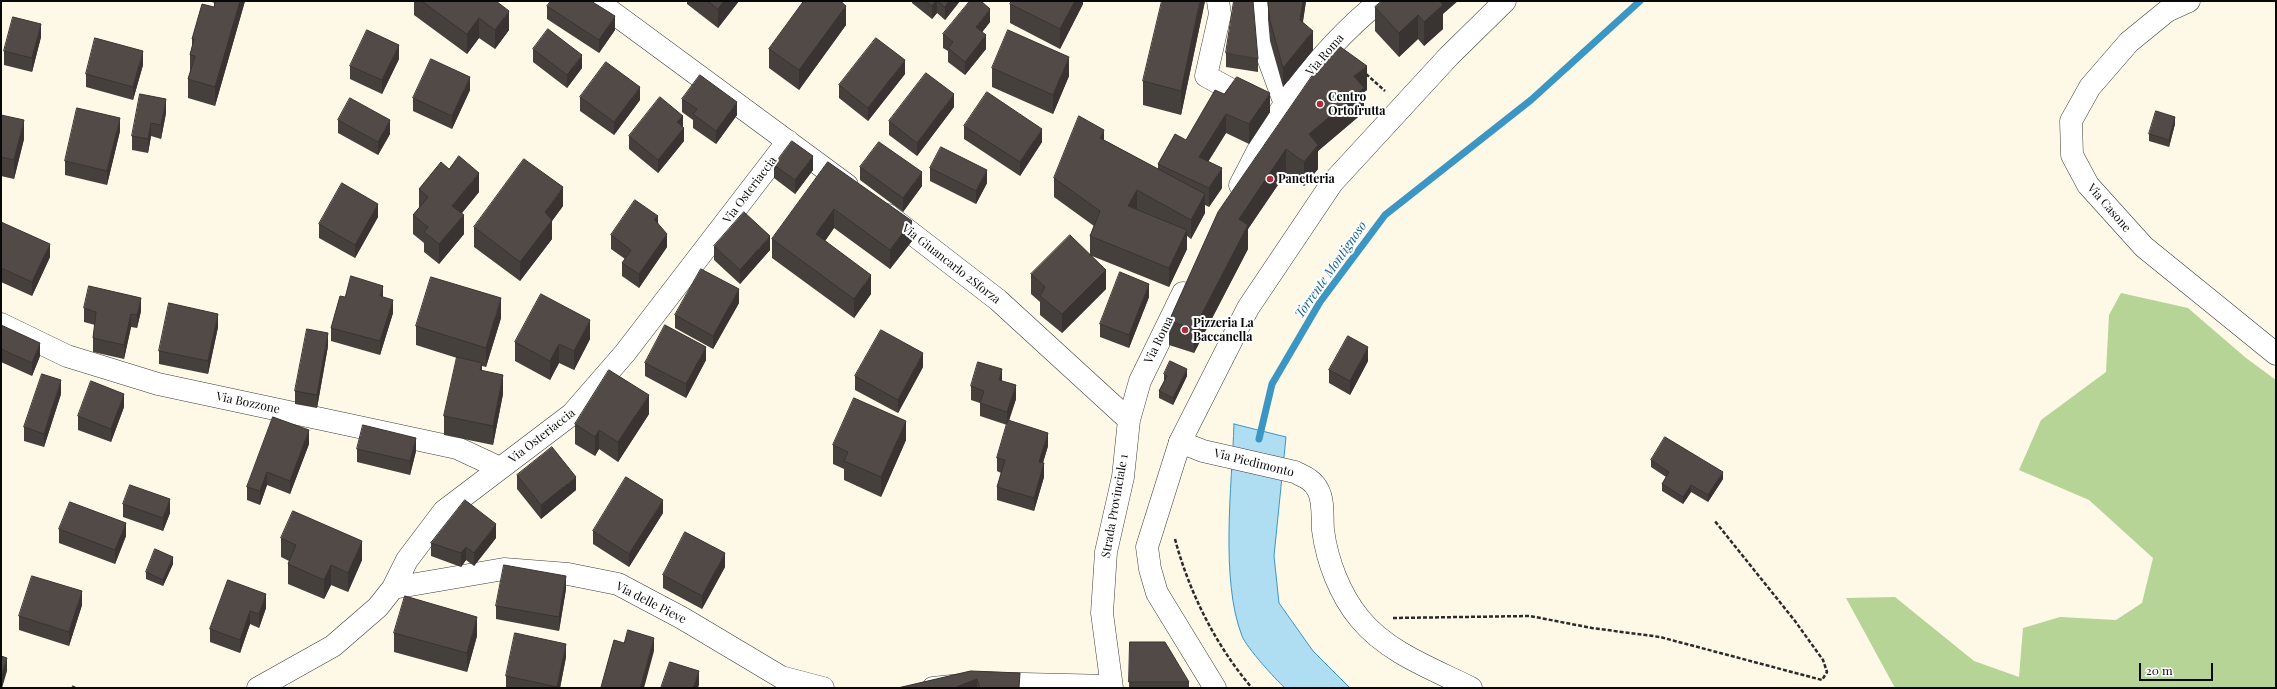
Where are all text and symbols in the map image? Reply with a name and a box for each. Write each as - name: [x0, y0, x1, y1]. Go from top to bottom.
- street label: Via Roma: [1303, 31, 1347, 79]
- place label: Centro Ortofrutta: [1328, 90, 1386, 118]
- marker: Centro Ortofrutta: [1315, 99, 1325, 109]
- street label: Via Osteriaccia: [720, 154, 780, 226]
- place label: Panetteria: [1278, 172, 1335, 186]
- marker: Panetteria: [1265, 174, 1275, 184]
- street label: Via Casone: [2084, 181, 2134, 235]
- water label: Torrente Montignoso: [1292, 219, 1370, 321]
- street label: Via Giuancarlo 2Sforza: [899, 221, 1003, 307]
- street label: Via Roma: [1141, 314, 1177, 366]
- place label: Pizzeria La Baccanella: [1193, 316, 1254, 344]
- marker: Pizzeria La Baccanella: [1180, 325, 1190, 335]
- street label: Via Bozzone: [215, 389, 281, 417]
- street label: Via Osteriaccia: [506, 406, 578, 466]
- street label: Via Piedimonto: [1212, 446, 1296, 480]
- street label: Strada Provinciale 1: [1099, 453, 1131, 559]
- street label: Via delle Pieve: [613, 579, 689, 627]
- scale bar: [2141, 655, 2215, 681]
- text: 20 m: [2146, 662, 2173, 678]

